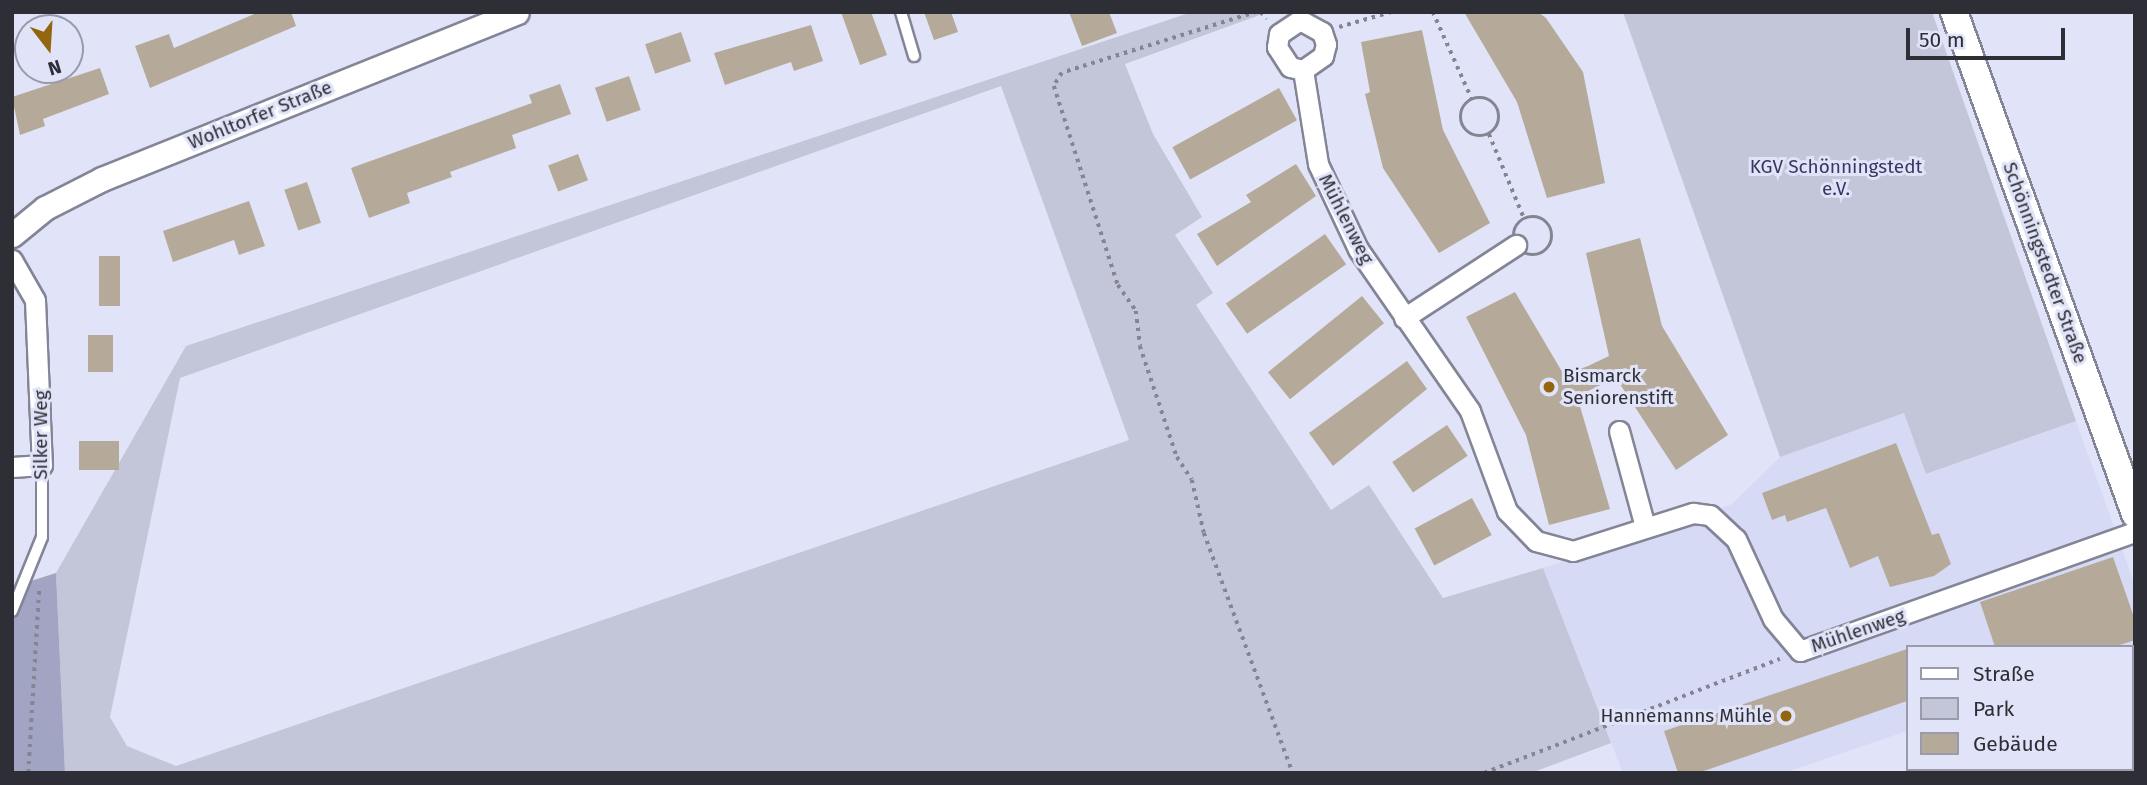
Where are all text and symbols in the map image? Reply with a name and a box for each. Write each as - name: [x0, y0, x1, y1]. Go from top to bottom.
- north arrow: [14, 14, 84, 84]
- scale bar: [1909, 14, 2068, 58]
- text: 50 m: [1919, 27, 1965, 53]
- text: N: [45, 55, 64, 80]
- street label: Wohltorfer Straße: [185, 76, 335, 154]
- park label: KGV Schönningstedt e.V.: [1750, 156, 1922, 200]
- street label: Schönningstedter Straße: [1998, 159, 2092, 367]
- street label: Mühlenweg: [1314, 170, 1378, 268]
- place label: Bismarck Seniorenstift: [1563, 365, 1674, 409]
- marker: Bismarck Seniorenstift: [1541, 379, 1557, 395]
- street label: Silker Weg: [30, 390, 52, 480]
- street label: Mühlenweg: [1808, 604, 1908, 658]
- legend: [1906, 645, 2133, 771]
- text: Straße: [1973, 661, 2035, 687]
- text: Park: [1973, 696, 2014, 722]
- place label: Hannemanns Mühle: [1601, 705, 1772, 727]
- marker: Hannemanns Mühle: [1778, 708, 1794, 724]
- text: Gebäude: [1973, 731, 2058, 757]

